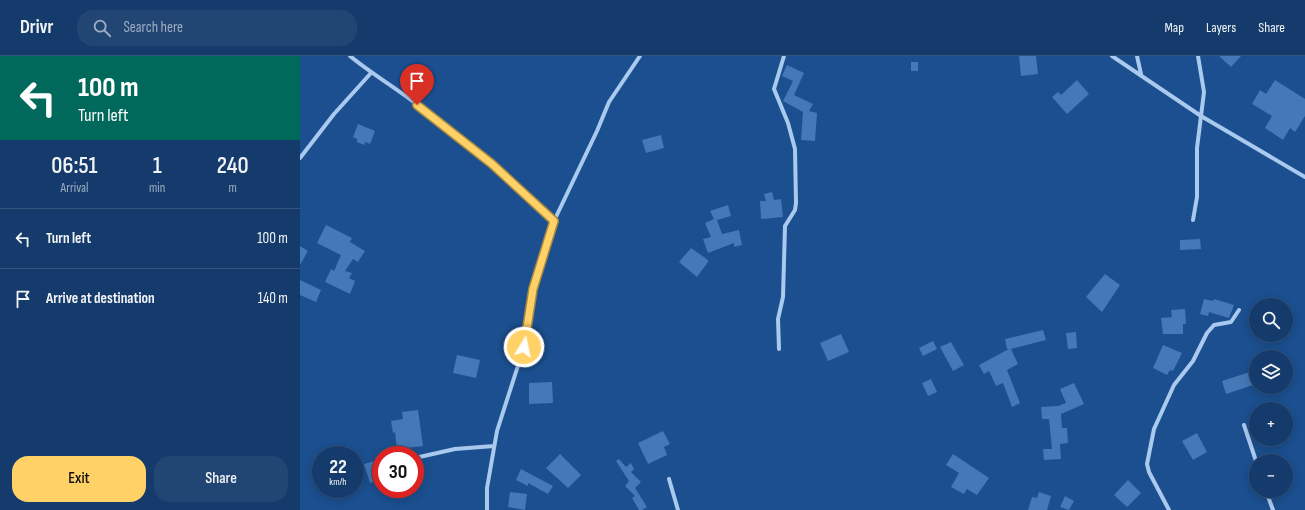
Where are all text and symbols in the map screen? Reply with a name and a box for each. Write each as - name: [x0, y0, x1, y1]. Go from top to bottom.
- search box: [77, 10, 357, 46]
- text: Drivr: [20, 16, 53, 39]
- icon: search: [91, 17, 113, 39]
- text: Search here: [123, 18, 183, 37]
- text: Map: [1164, 19, 1184, 36]
- text: Layers: [1206, 19, 1236, 36]
- text: Share: [1258, 19, 1285, 36]
- pin: [400, 64, 434, 105]
- icon: arrive: [406, 70, 428, 92]
- text: 100 m: [78, 71, 139, 104]
- icon: left: [12, 72, 64, 124]
- text: Turn left: [78, 105, 129, 126]
- text: 06:51: [51, 151, 98, 180]
- text: 1: [153, 151, 162, 180]
- text: 240: [217, 151, 249, 180]
- text: Arrival: [61, 180, 88, 196]
- text: min: [149, 180, 165, 196]
- text: m: [228, 180, 237, 196]
- icon: left: [12, 228, 34, 250]
- text: Turn left: [46, 229, 91, 248]
- text: 100 m: [257, 229, 288, 248]
- icon: arrive: [12, 288, 34, 310]
- text: Arrive at destination: [46, 289, 155, 308]
- text: 140 m: [258, 289, 288, 308]
- map controls: [1249, 298, 1293, 498]
- button: search: [1249, 298, 1293, 342]
- position arrow: [503, 326, 545, 368]
- button: layers: [1249, 350, 1293, 394]
- button: +: [1249, 402, 1293, 446]
- speed limit sign: 30: [372, 446, 424, 498]
- button: −: [1249, 454, 1293, 498]
- text: 22: [329, 455, 347, 479]
- button: Exit: [12, 456, 146, 502]
- button: Share: [154, 456, 288, 502]
- text: km/h: [329, 476, 347, 488]

